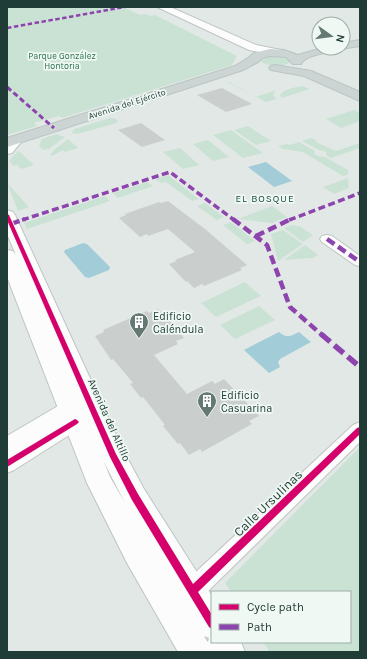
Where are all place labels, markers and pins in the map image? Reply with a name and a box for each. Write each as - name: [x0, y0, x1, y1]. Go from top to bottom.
- place label: Edificio Caléndula: [153, 310, 203, 336]
- building icon: Edificio Caléndula: [128, 311, 150, 339]
- place label: Edificio Casuarina: [221, 389, 272, 415]
- building icon: Edificio Casuarina: [196, 390, 218, 418]

